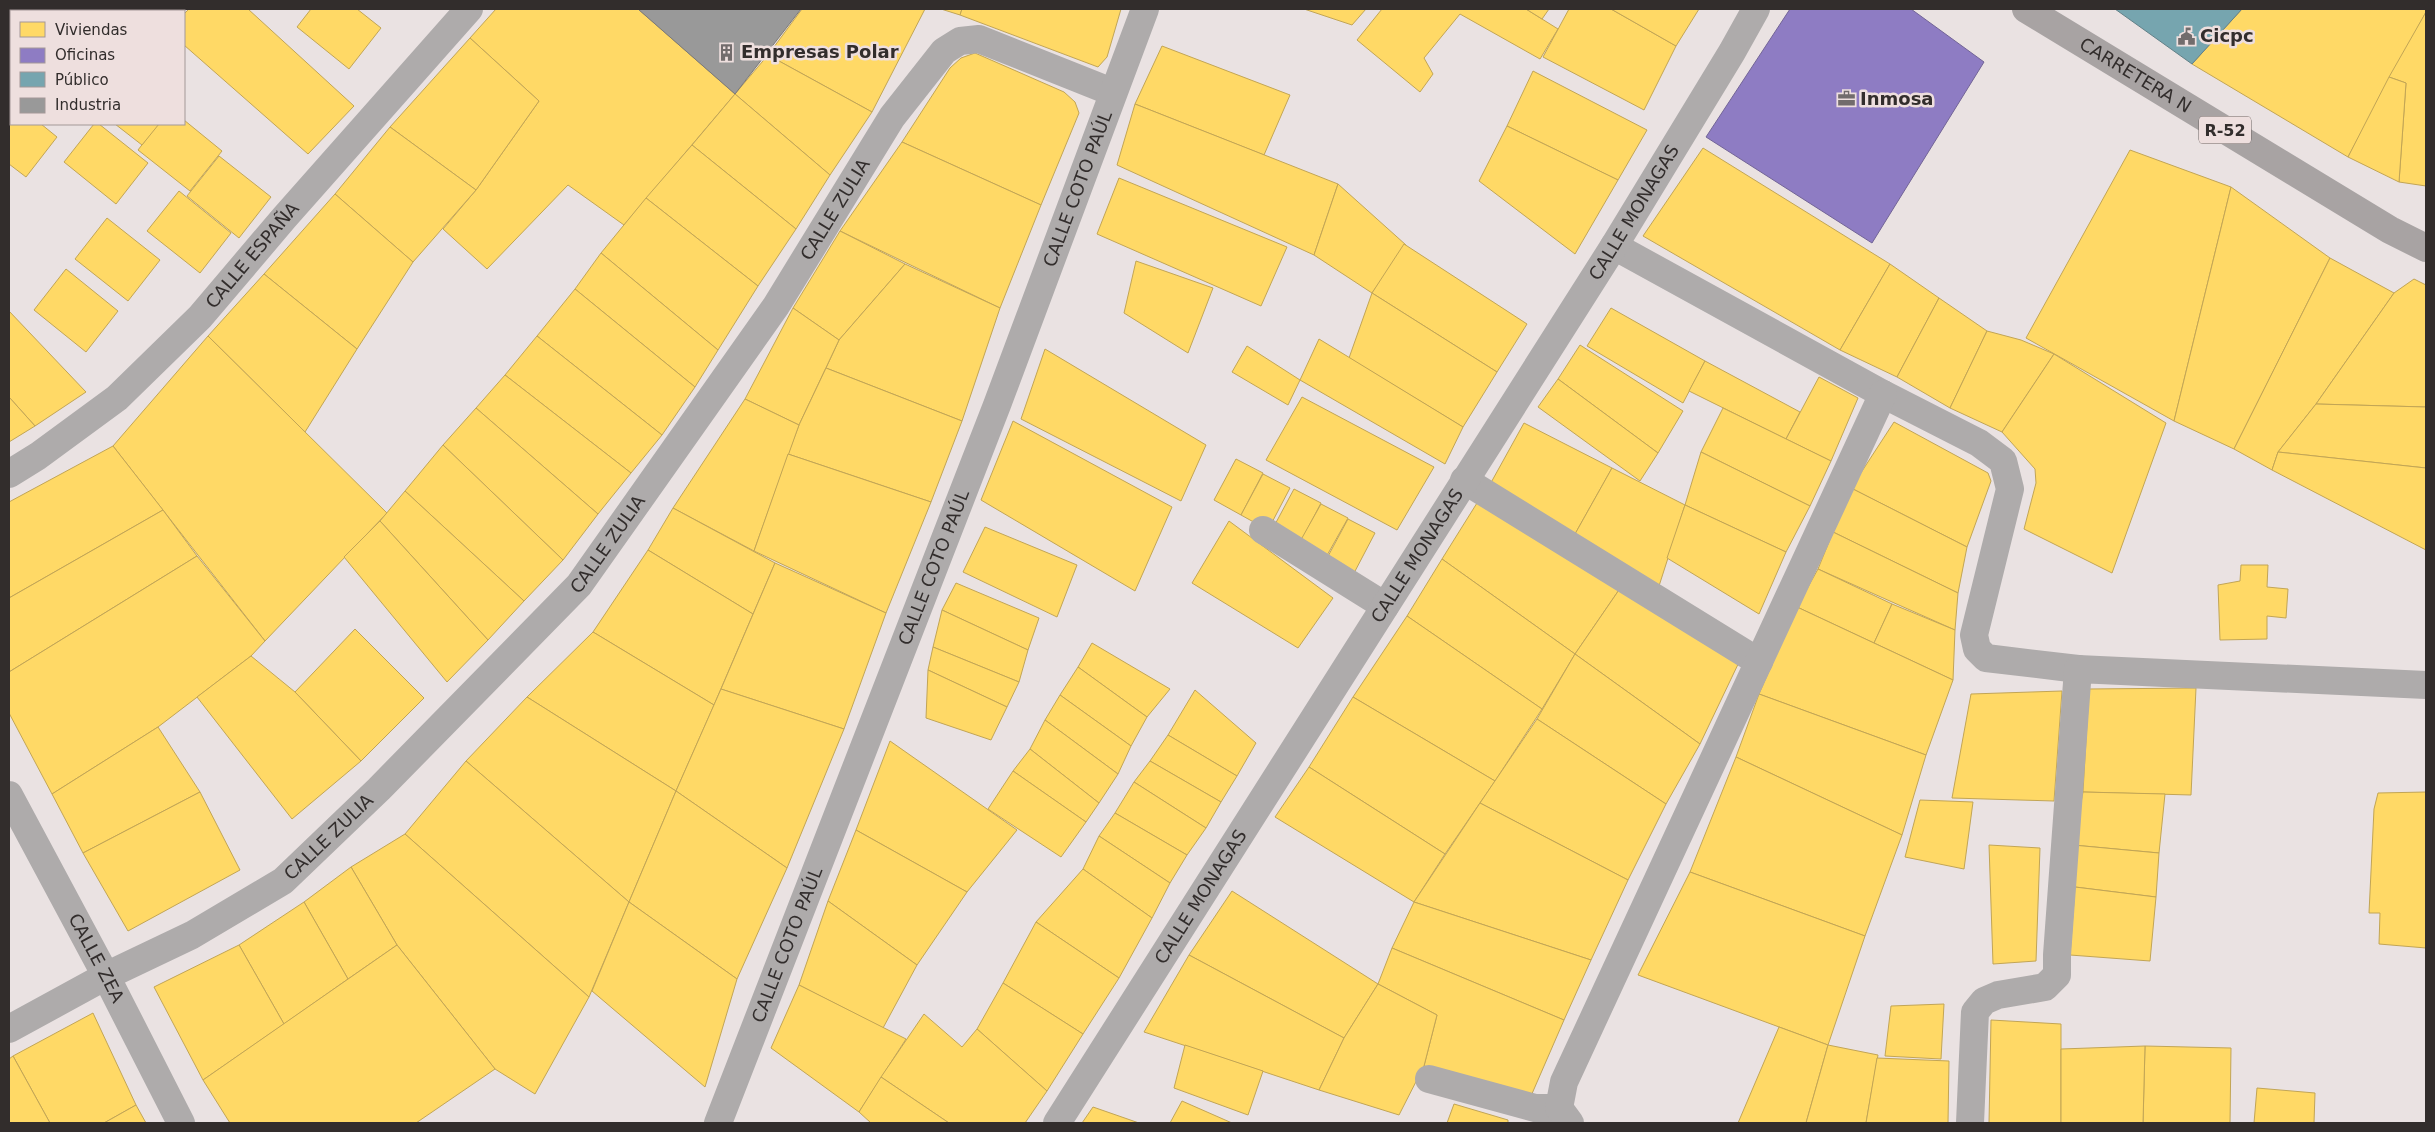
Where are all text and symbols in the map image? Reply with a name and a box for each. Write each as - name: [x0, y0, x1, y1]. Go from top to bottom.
- legend: [10, 10, 185, 125]
- text: Viviendas: [55, 21, 128, 39]
- place label: Cicpc: [2200, 25, 2254, 46]
- public building icon: Cicpc: [2176, 26, 2196, 46]
- street label: CARRETERA N: [2076, 33, 2195, 117]
- place label: Empresas Polar: [741, 41, 899, 62]
- building icon: Empresas Polar: [717, 42, 737, 62]
- text: Oficinas: [55, 46, 115, 64]
- text: Público: [55, 71, 109, 89]
- place label: Inmosa: [1860, 88, 1934, 109]
- office icon: Inmosa: [1836, 89, 1856, 109]
- text: Industria: [55, 96, 121, 114]
- street label: CALLE COTO PAÚL: [1039, 108, 1116, 270]
- road number: R-52: [2199, 116, 2251, 144]
- street label: CALLE MONAGAS: [1584, 141, 1683, 284]
- street label: CALLE ZULIA: [796, 154, 874, 264]
- street label: CALLE ESPAÑA: [201, 197, 303, 312]
- street label: CALLE MONAGAS: [1366, 484, 1467, 627]
- street label: CALLE COTO PAÚL: [894, 487, 973, 648]
- street label: CALLE ZULIA: [566, 490, 649, 598]
- street label: CALLE ZULIA: [280, 789, 378, 884]
- street label: CALLE MONAGAS: [1150, 825, 1251, 968]
- street label: CALLE COTO PAÚL: [747, 864, 826, 1025]
- street label: CALLE ZEA: [64, 910, 129, 1007]

